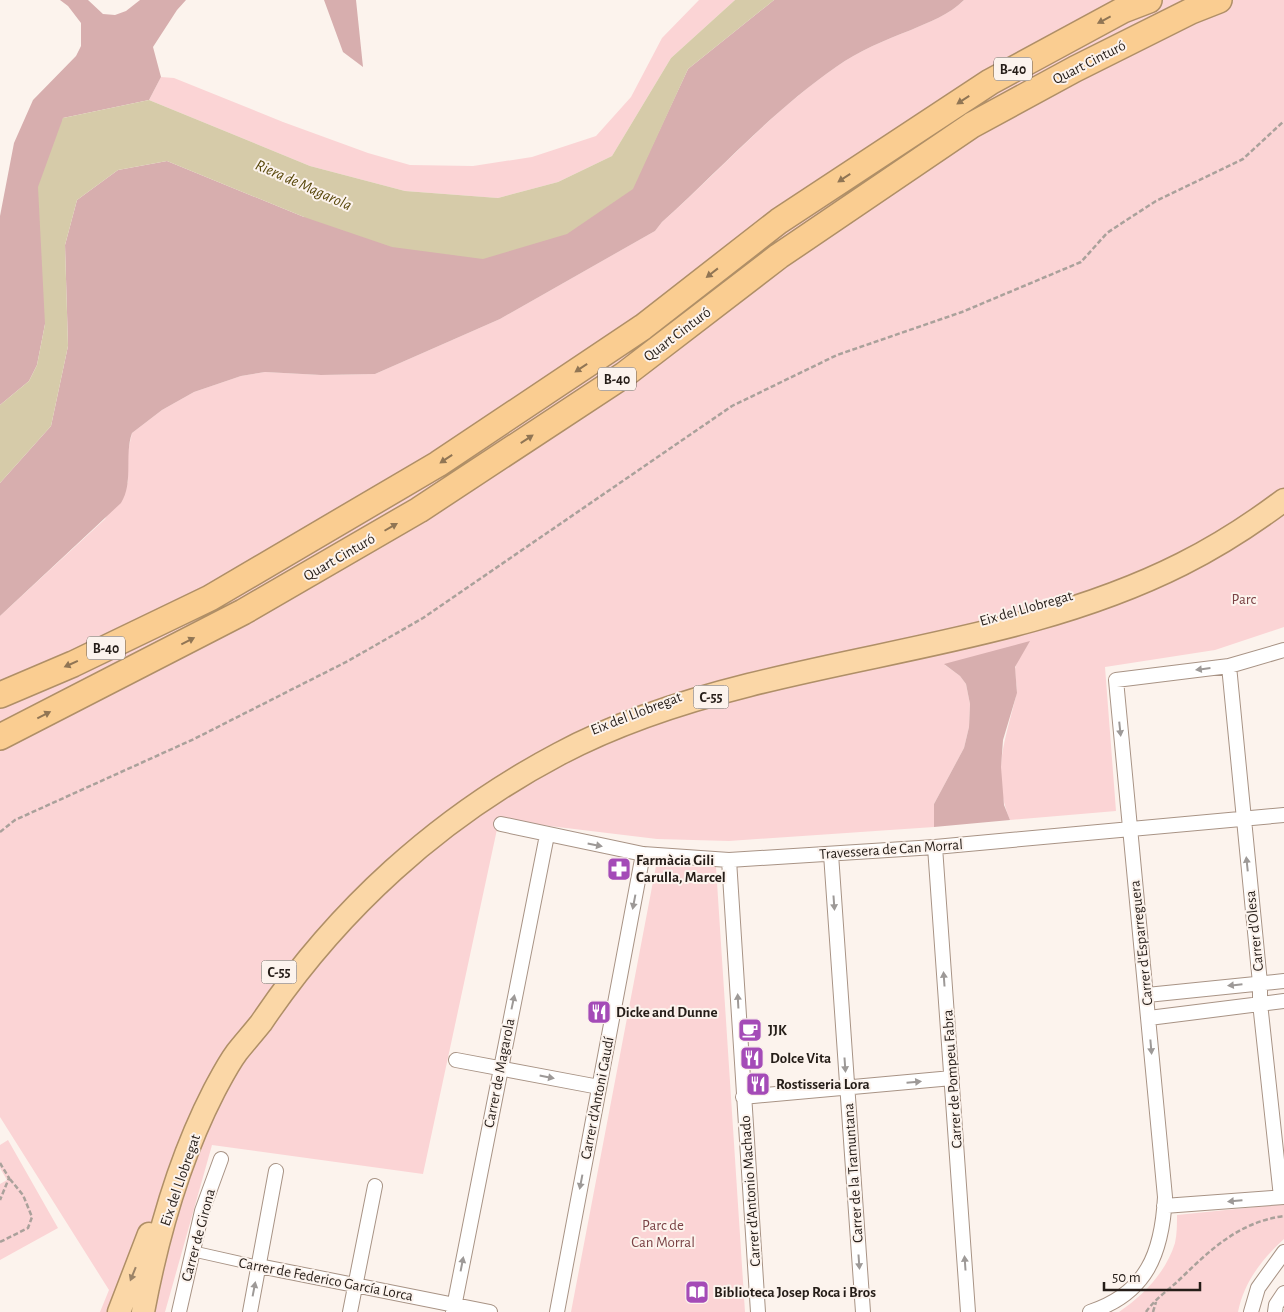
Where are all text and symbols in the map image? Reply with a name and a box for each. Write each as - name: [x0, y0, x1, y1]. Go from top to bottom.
- one-way arrow: [1097, 16, 1112, 24]
- street label: Quart Cinturó: [1050, 38, 1128, 87]
- road number: B-40: [994, 58, 1032, 80]
- one-way arrow: [956, 95, 969, 105]
- water label: Riera de Magarola: [253, 157, 354, 213]
- one-way arrow: [837, 173, 851, 183]
- one-way arrow: [706, 267, 719, 278]
- street label: Quart Cinturó: [641, 304, 714, 364]
- one-way arrow: [574, 363, 587, 373]
- road number: B-40: [598, 368, 636, 390]
- one-way arrow: [521, 434, 534, 443]
- one-way arrow: [439, 454, 453, 464]
- one-way arrow: [384, 522, 397, 531]
- street label: Quart Cinturó: [301, 531, 378, 584]
- street label: Eix del Llobregat: [978, 588, 1075, 629]
- park label: Parc: [1232, 592, 1257, 607]
- road number: B-40: [87, 636, 125, 660]
- one-way arrow: [181, 637, 195, 645]
- one-way arrow: [64, 661, 78, 669]
- one-way arrow: [1194, 665, 1210, 673]
- road number: C-55: [694, 686, 728, 709]
- street label: Eix del Llobregat: [589, 689, 684, 738]
- one-way arrow: [37, 711, 51, 719]
- one-way arrow: [1117, 721, 1125, 737]
- street label: Travessera de Can Morral: [819, 837, 963, 862]
- one-way arrow: [587, 841, 603, 849]
- place label: Farmàcia Gili Carulla, Marcel: [636, 853, 726, 885]
- pharmacy icon: Farmàcia Gili Carulla, Marcel: [606, 856, 632, 882]
- one-way arrow: [1243, 856, 1251, 872]
- street label: Carrer d'Esparreguera: [1127, 880, 1156, 1006]
- street label: Carrer d'Olesa: [1243, 890, 1266, 972]
- one-way arrow: [629, 895, 637, 911]
- one-way arrow: [830, 895, 838, 911]
- road number: C-55: [262, 960, 296, 984]
- one-way arrow: [940, 971, 948, 987]
- one-way arrow: [1227, 981, 1243, 989]
- one-way arrow: [733, 993, 741, 1009]
- one-way arrow: [509, 994, 517, 1009]
- restaurant icon: Dicke and Dunne: [586, 999, 612, 1025]
- place label: Dicke and Dunne: [616, 1005, 718, 1020]
- street label: Carrer de Pompeu Fabra: [940, 1009, 965, 1149]
- street label: Carrer de Magarola: [482, 1017, 517, 1129]
- cafe icon: JJK: [737, 1017, 763, 1043]
- place label: JJK: [768, 1023, 787, 1038]
- street label: Carrer d'Antoni Gaudí: [578, 1035, 617, 1161]
- one-way arrow: [1148, 1040, 1156, 1056]
- restaurant icon: Dolce Vita: [739, 1045, 765, 1071]
- place label: Dolce Vita: [770, 1051, 831, 1066]
- one-way arrow: [842, 1057, 850, 1073]
- restaurant icon: Rostisseria Lora: [745, 1071, 771, 1097]
- one-way arrow: [540, 1073, 555, 1081]
- place label: Rostisseria Lora: [776, 1077, 870, 1092]
- one-way arrow: [906, 1077, 922, 1085]
- street label: Carrer de la Tramuntana: [841, 1102, 866, 1243]
- street label: Carrer d'Antonio Machado: [738, 1115, 763, 1267]
- street label: Eix del Llobregat: [158, 1132, 203, 1228]
- one-way arrow: [577, 1175, 585, 1190]
- street label: Carrer de Girona: [179, 1187, 218, 1283]
- one-way arrow: [1227, 1197, 1243, 1205]
- park label: Parc de Can Morral: [631, 1218, 695, 1250]
- one-way arrow: [856, 1254, 864, 1270]
- street label: Carrer de Federico García Lorca: [237, 1255, 414, 1304]
- one-way arrow: [960, 1255, 968, 1271]
- one-way arrow: [458, 1257, 466, 1272]
- scale bar: [1104, 1260, 1200, 1292]
- one-way arrow: [129, 1267, 137, 1282]
- text: 50 m: [1112, 1270, 1141, 1285]
- library icon: Biblioteca Josep Roca i Bros: [684, 1279, 710, 1305]
- one-way arrow: [251, 1281, 259, 1297]
- place label: Biblioteca Josep Roca i Bros: [714, 1285, 876, 1300]

